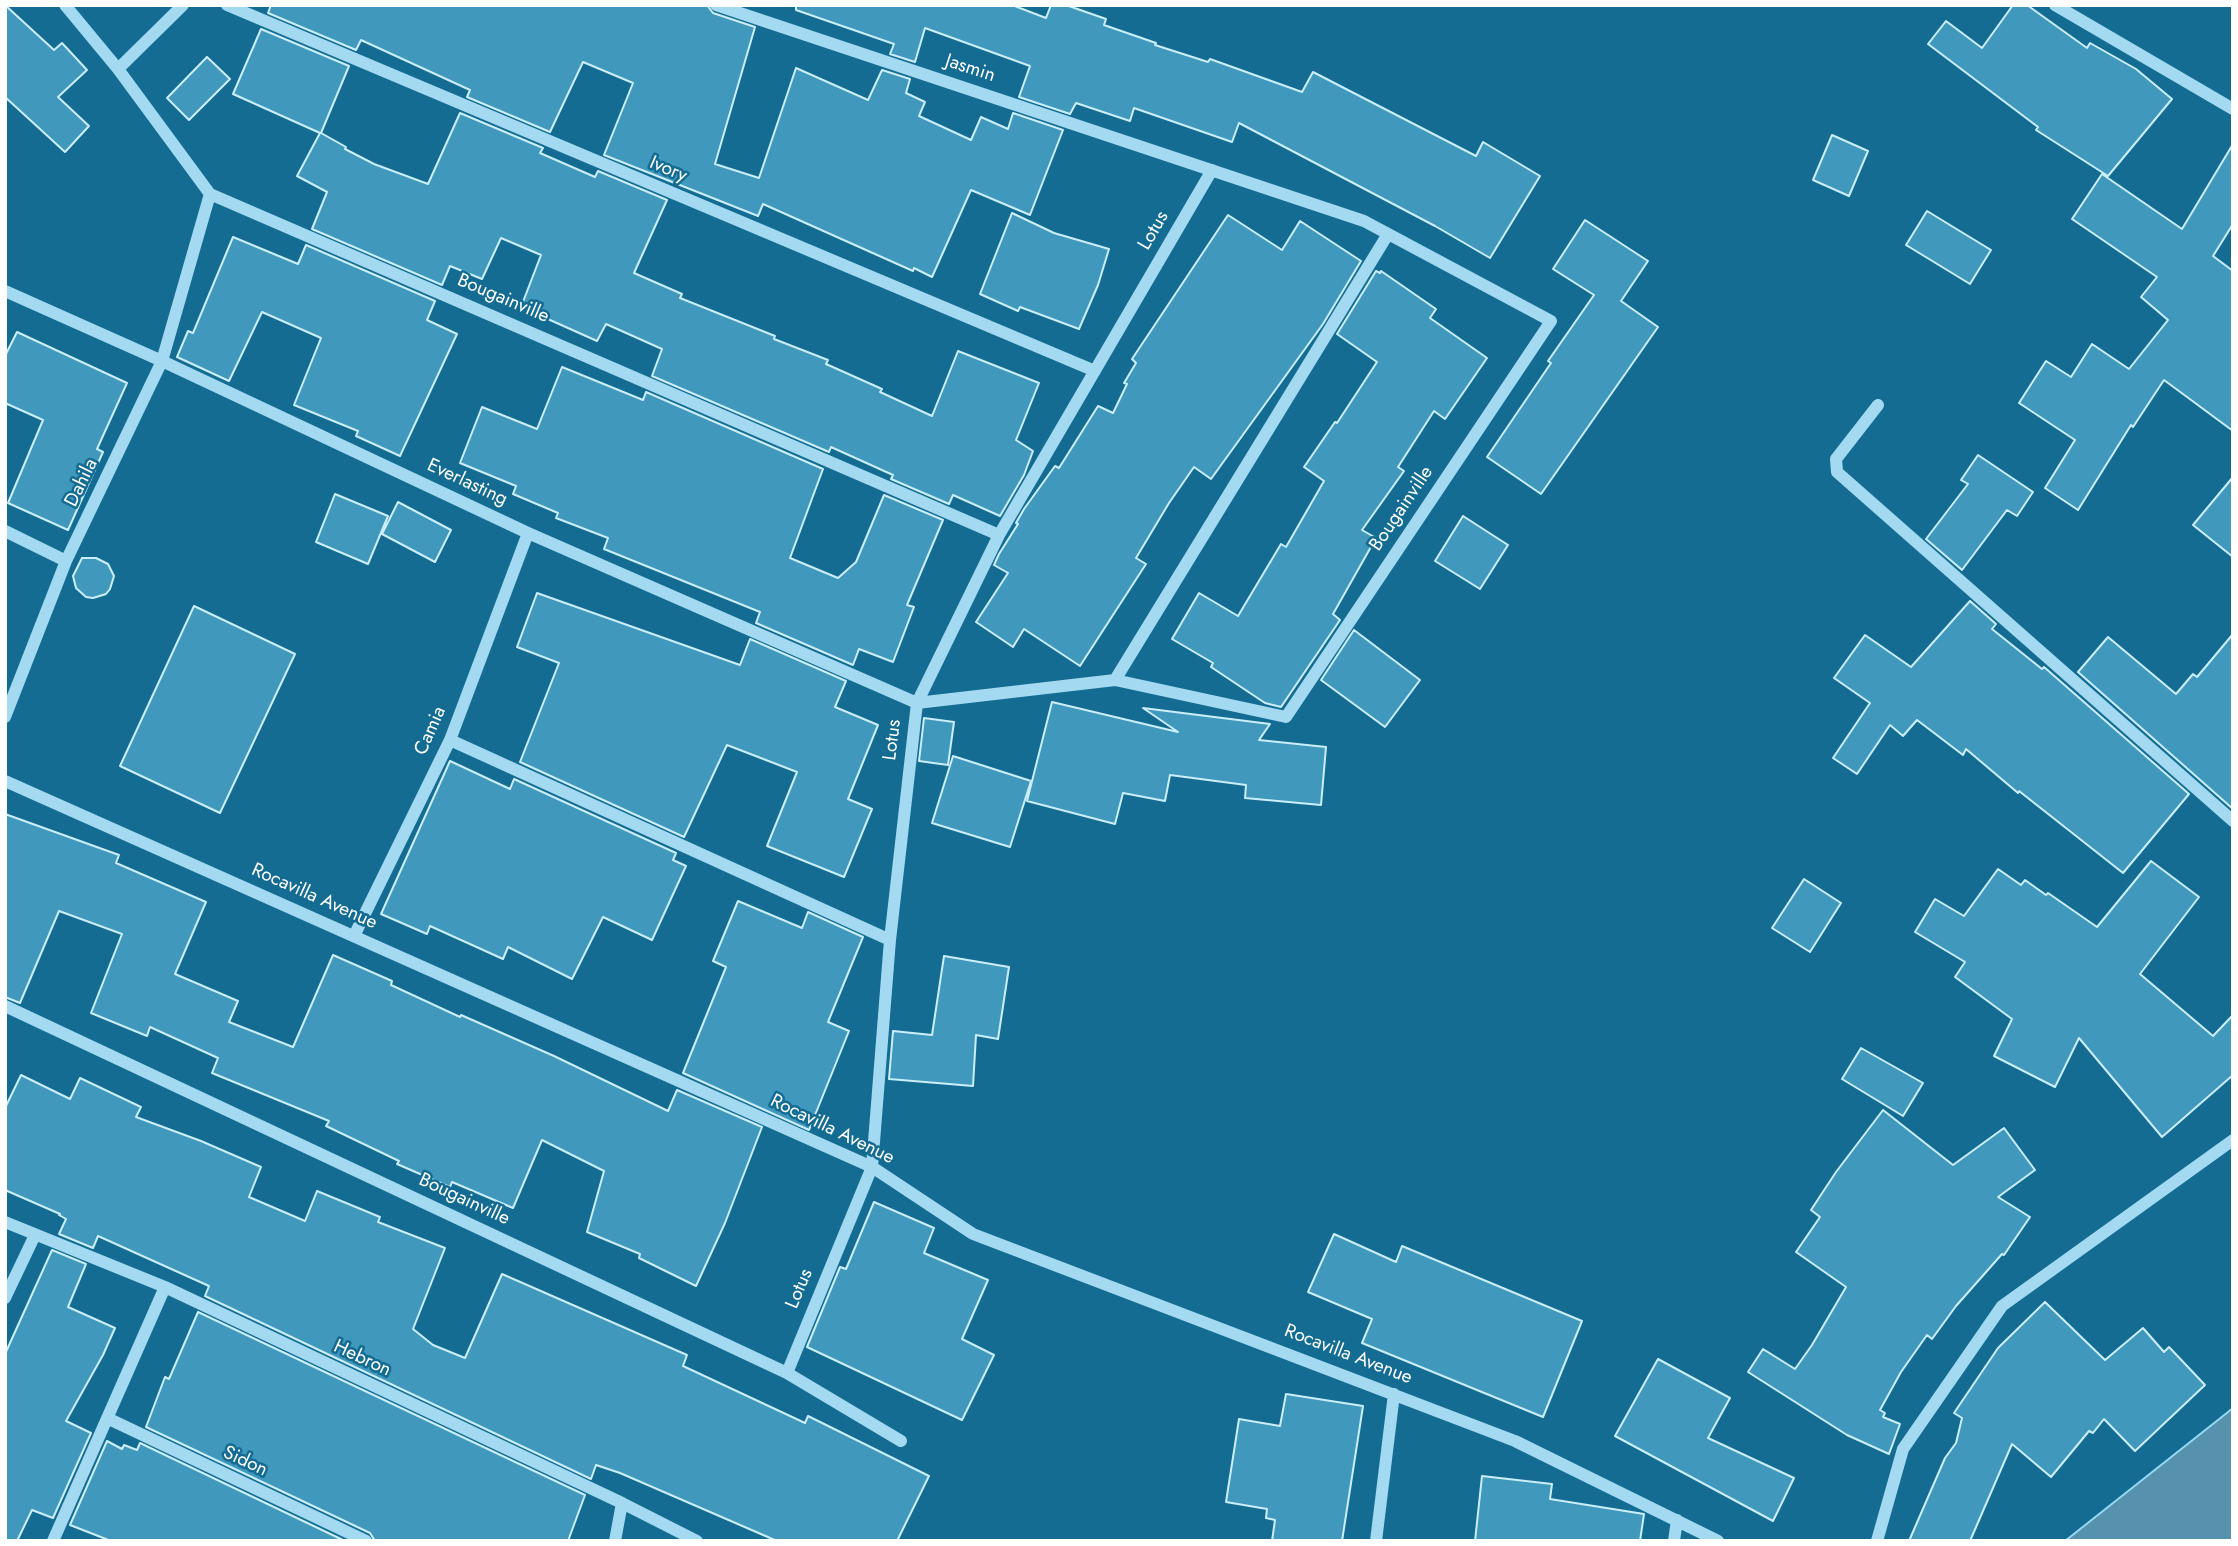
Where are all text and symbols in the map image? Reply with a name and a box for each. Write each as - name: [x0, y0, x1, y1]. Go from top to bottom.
- street label: Jasmin: [942, 50, 998, 88]
- street label: Ivory: [646, 152, 690, 188]
- street label: Lotus: [1134, 207, 1174, 255]
- street label: Bougainville: [454, 269, 552, 329]
- street label: Everlasting: [423, 454, 511, 512]
- street label: Dahila: [61, 455, 103, 511]
- street label: Bougainville: [1365, 462, 1439, 556]
- street label: Camia: [410, 703, 452, 759]
- street label: Lotus: [879, 718, 907, 762]
- street label: Rocavilla Avenue: [248, 859, 380, 935]
- street label: Rocavilla Avenue: [766, 1090, 898, 1170]
- street label: Bougainville: [415, 1169, 513, 1231]
- street label: Lotus: [781, 1266, 819, 1312]
- street label: Rocavilla Avenue: [1281, 1320, 1415, 1390]
- street label: Hebron: [330, 1336, 394, 1382]
- street label: Sidon: [219, 1442, 271, 1482]

